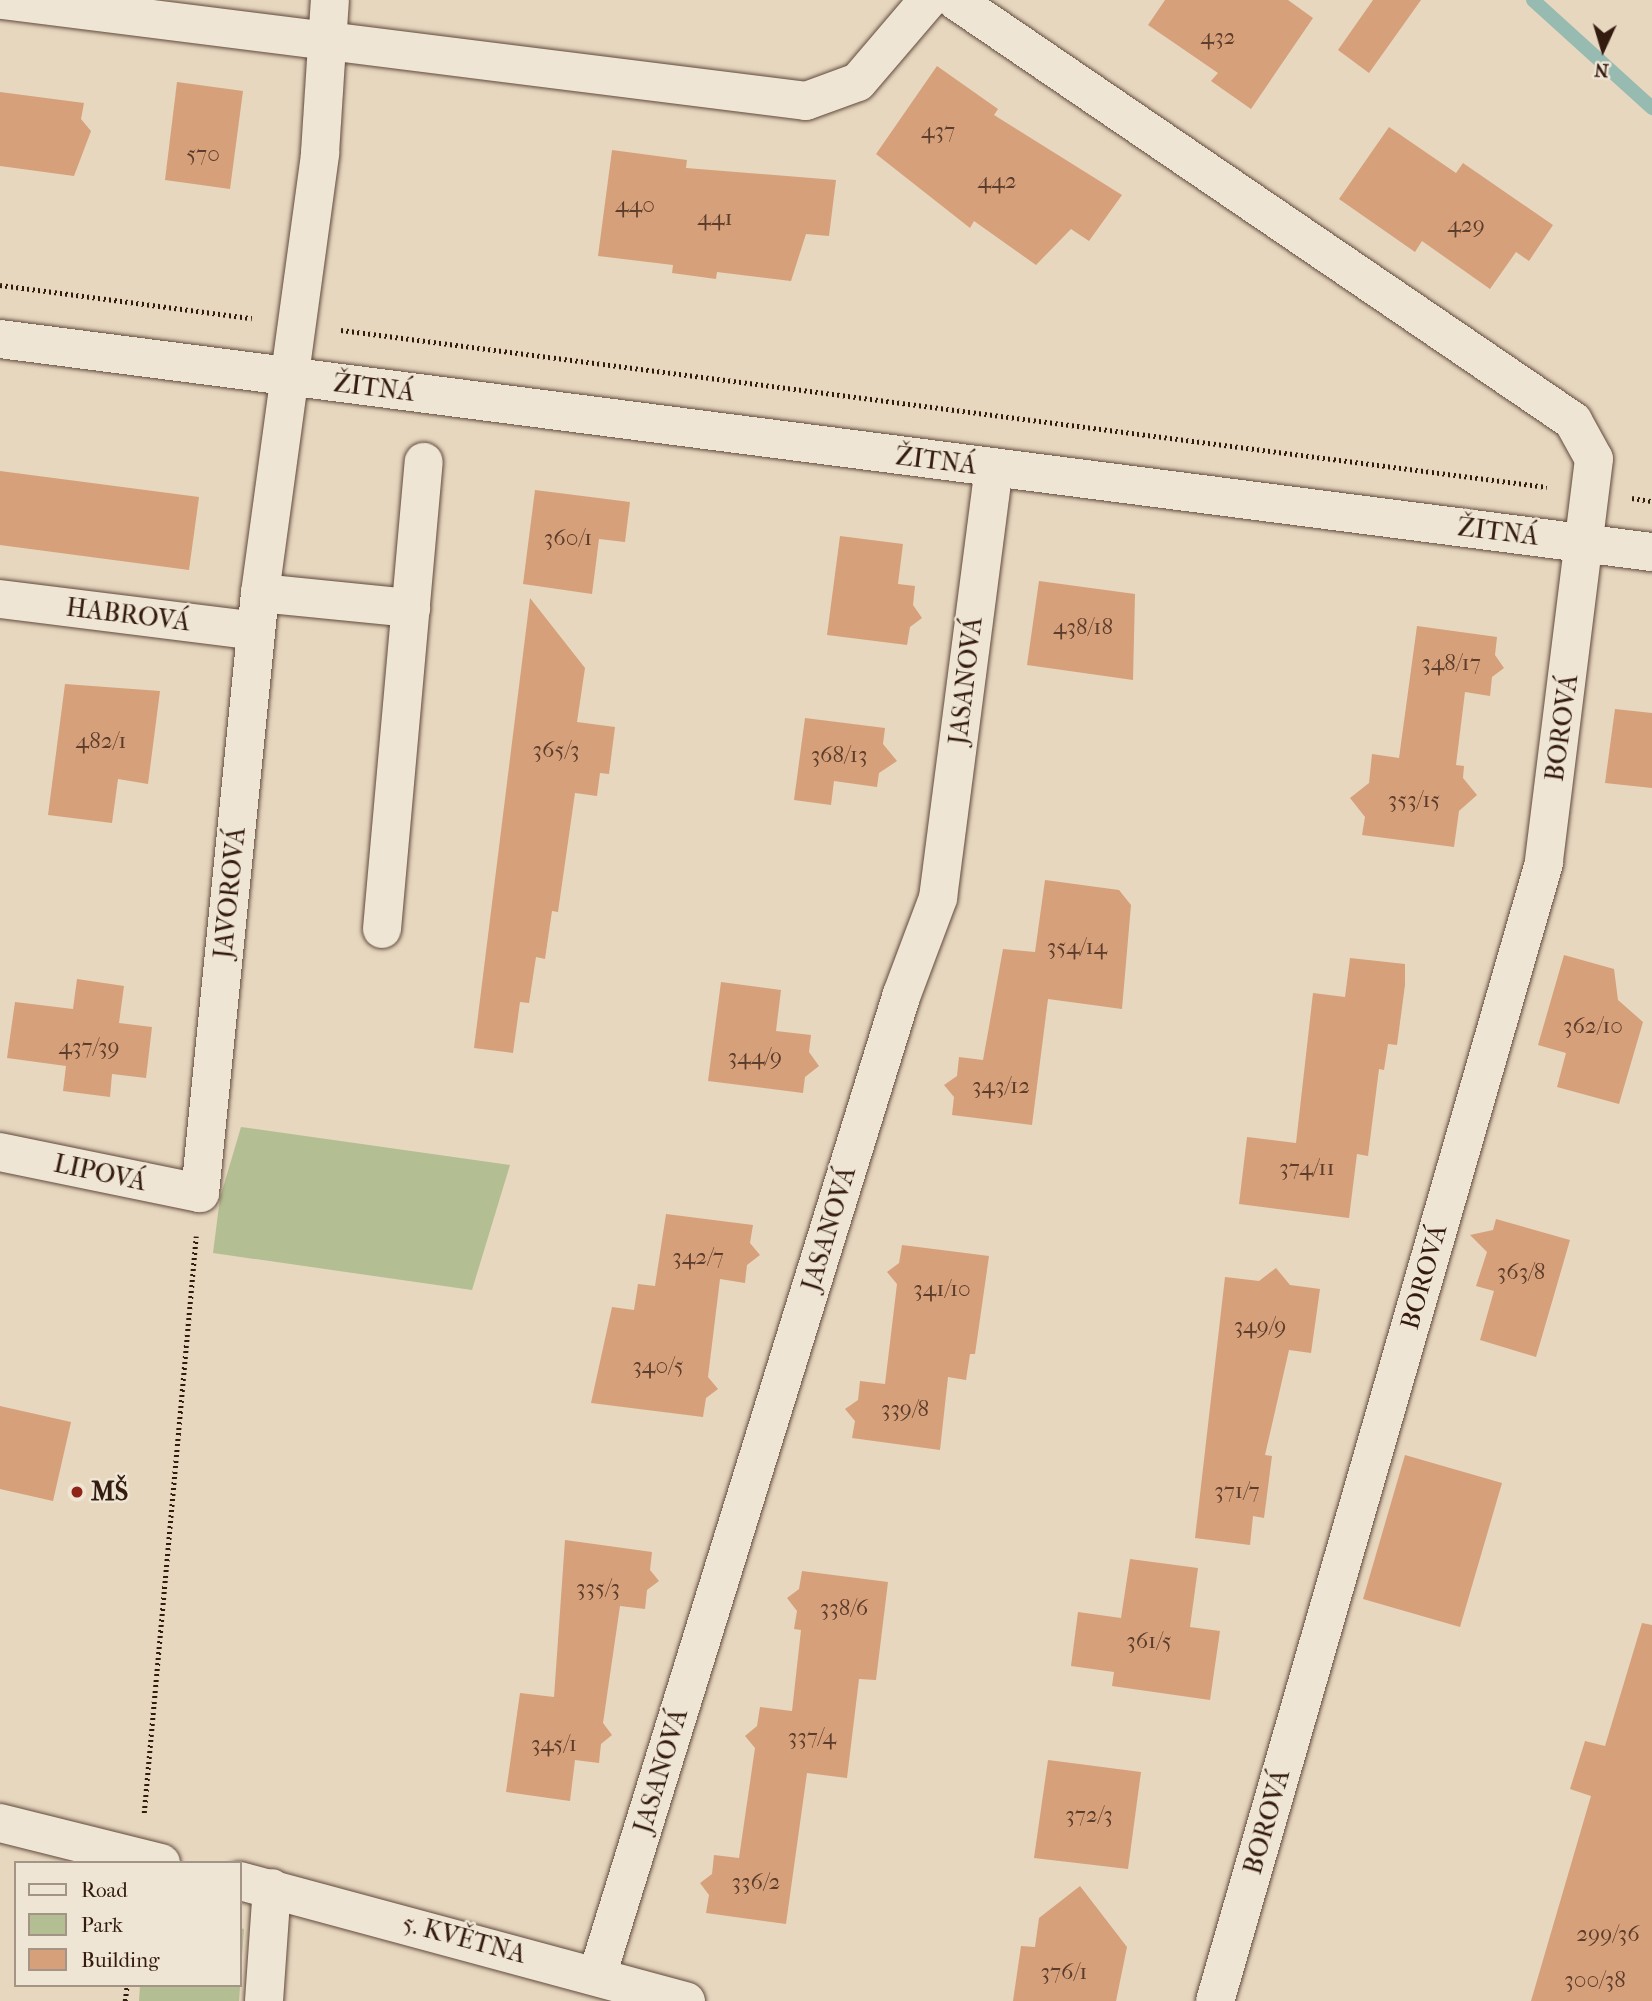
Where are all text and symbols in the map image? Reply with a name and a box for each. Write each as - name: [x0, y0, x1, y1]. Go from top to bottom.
- north arrow: [1568, 14, 1638, 84]
- house number: 432: [1201, 23, 1235, 51]
- text: N: [1594, 58, 1610, 81]
- house number: 437: [921, 117, 955, 145]
- house number: 570: [186, 140, 220, 168]
- house number: 442: [977, 167, 1017, 195]
- house number: 440: [615, 191, 655, 219]
- house number: 441: [697, 204, 733, 232]
- house number: 429: [1447, 211, 1485, 239]
- street label: ŽITNÁ: [332, 368, 416, 408]
- street label: ŽITNÁ: [894, 441, 978, 481]
- street label: ŽITNÁ: [1456, 512, 1540, 552]
- house number: 360/1: [544, 524, 592, 552]
- street label: HABROVÁ: [64, 592, 192, 638]
- house number: 438/18: [1053, 613, 1113, 641]
- street label: JASANOVÁ: [943, 615, 989, 747]
- house number: 348/17: [1421, 649, 1481, 677]
- street label: BOROVÁ: [1539, 673, 1585, 783]
- house number: 482/1: [76, 727, 126, 755]
- house number: 365/3: [533, 736, 579, 764]
- house number: 368/13: [811, 741, 867, 769]
- house number: 353/15: [1388, 786, 1440, 814]
- street label: JAVOROVÁ: [208, 826, 252, 960]
- house number: 354/14: [1047, 933, 1107, 961]
- house number: 362/10: [1563, 1012, 1623, 1040]
- house number: 437/39: [59, 1033, 119, 1061]
- house number: 344/9: [728, 1043, 782, 1071]
- house number: 343/12: [972, 1072, 1030, 1100]
- street label: LIPOVÁ: [51, 1148, 149, 1198]
- house number: 374/11: [1279, 1154, 1335, 1182]
- street label: JASANOVÁ: [795, 1163, 863, 1295]
- street label: BOROVÁ: [1394, 1221, 1454, 1333]
- house number: 342/7: [672, 1243, 724, 1271]
- house number: 363/8: [1497, 1258, 1545, 1286]
- house number: 341/10: [913, 1275, 971, 1303]
- house number: 349/9: [1234, 1312, 1286, 1340]
- house number: 340/5: [632, 1352, 684, 1380]
- house number: 339/8: [881, 1395, 929, 1423]
- place label: MŠ: [91, 1476, 128, 1508]
- house number: 371/7: [1214, 1477, 1260, 1505]
- marker: MŠ: [69, 1484, 85, 1500]
- house number: 335/3: [576, 1574, 620, 1602]
- house number: 338/6: [820, 1594, 868, 1622]
- house number: 361/5: [1126, 1627, 1172, 1655]
- street label: JASANOVÁ: [627, 1705, 695, 1837]
- house number: 337/4: [788, 1723, 836, 1751]
- house number: 345/1: [531, 1730, 577, 1758]
- street label: BOROVÁ: [1237, 1766, 1297, 1878]
- house number: 372/3: [1065, 1801, 1113, 1829]
- legend: [14, 1861, 242, 1987]
- house number: 336/2: [732, 1868, 780, 1896]
- text: Road: [81, 1878, 128, 1902]
- street label: 5. KVĚTNA: [399, 1908, 529, 1970]
- text: Park: [81, 1913, 123, 1937]
- house number: 299/36: [1576, 1920, 1640, 1948]
- text: Building: [81, 1948, 159, 1972]
- house number: 376/1: [1041, 1958, 1087, 1986]
- house number: 300/38: [1564, 1966, 1626, 1994]

